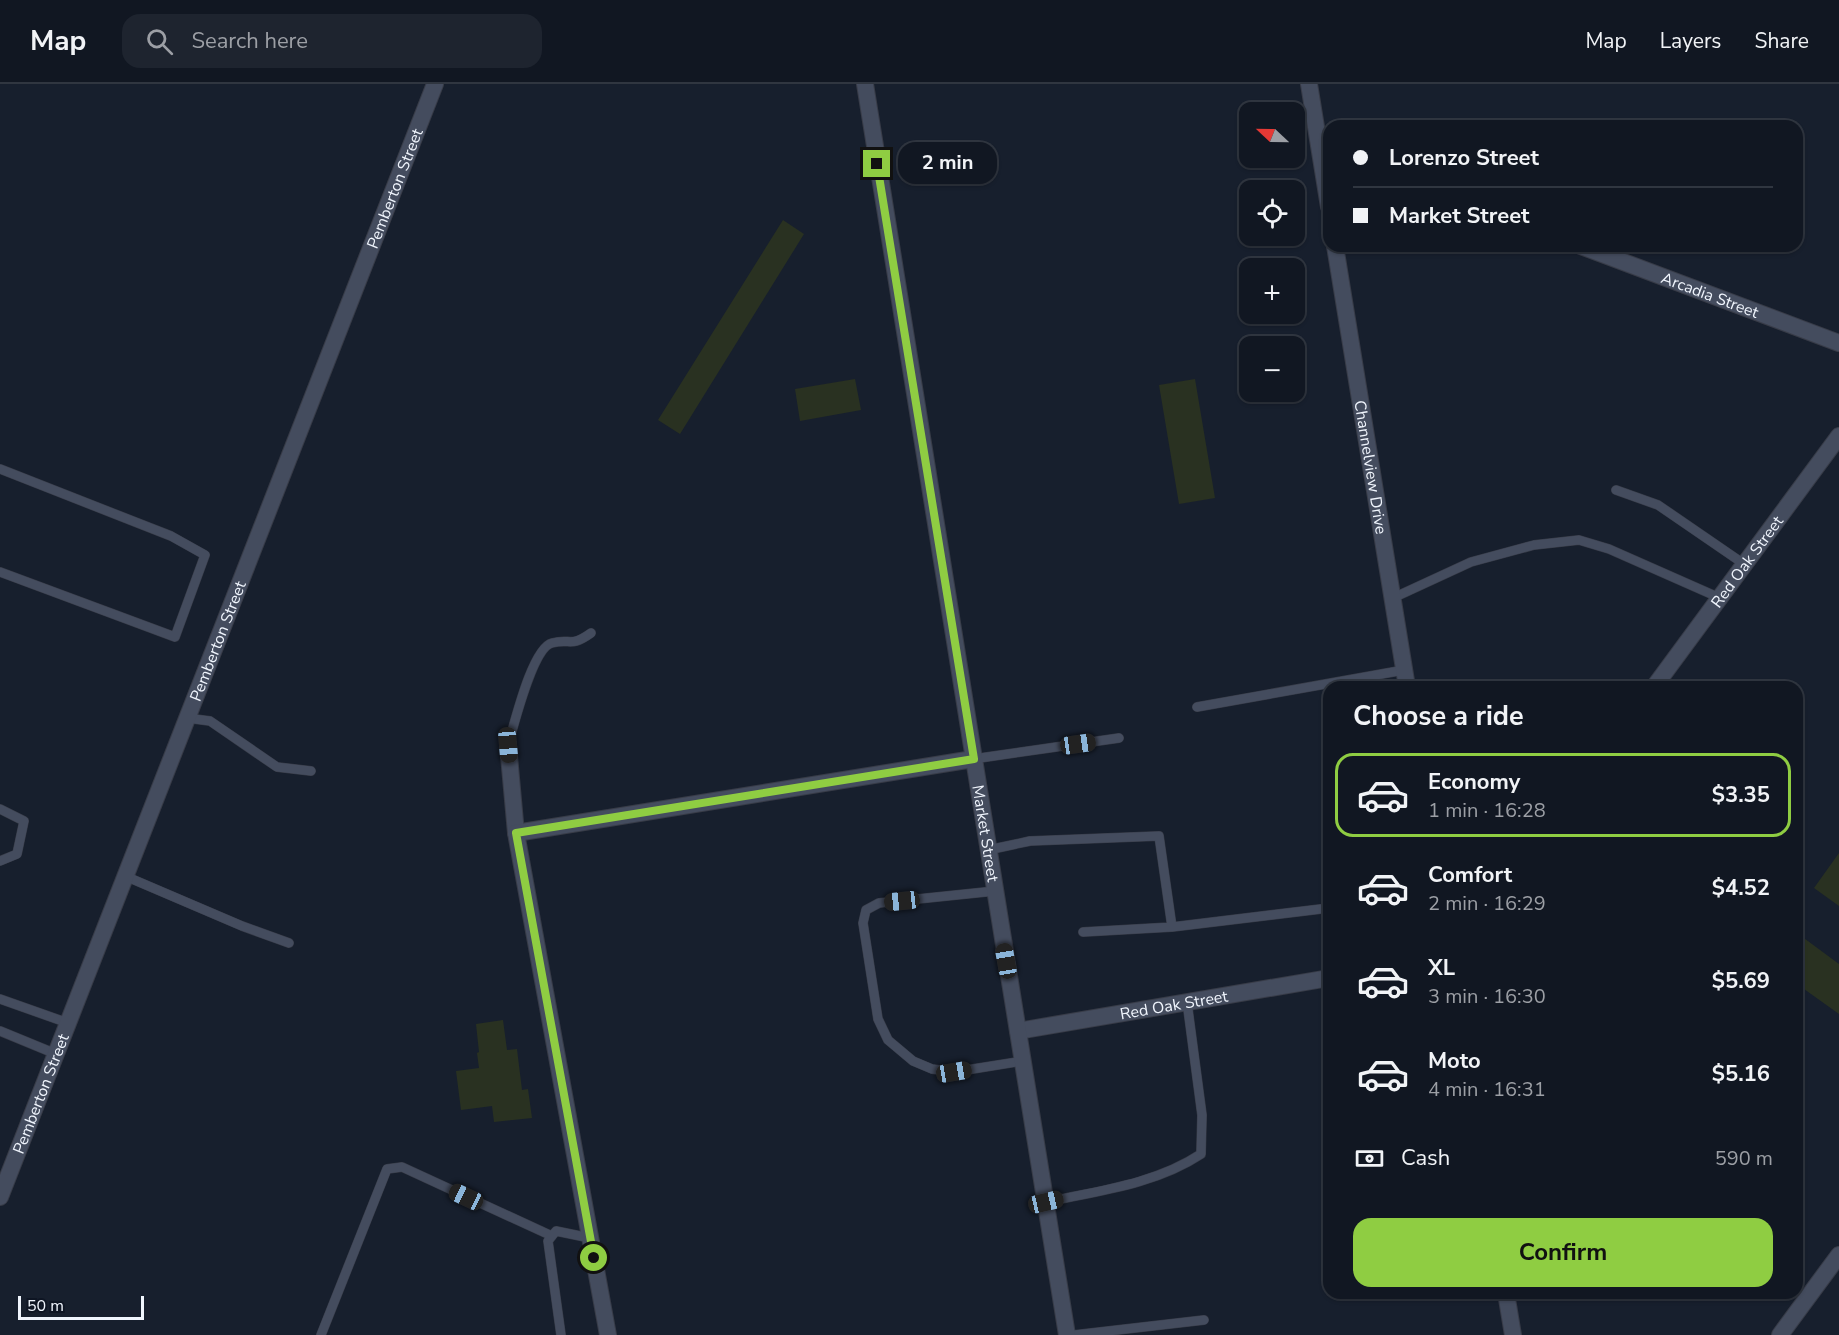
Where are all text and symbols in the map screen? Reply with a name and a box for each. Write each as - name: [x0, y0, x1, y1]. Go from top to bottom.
- search box: [122, 14, 542, 68]
- text: Map: [30, 22, 86, 60]
- icon: search: [143, 25, 176, 58]
- text: Search here: [191, 26, 308, 56]
- text: Map: [1585, 27, 1627, 55]
- text: Layers: [1660, 27, 1721, 55]
- text: Share: [1754, 27, 1809, 55]
- north arrow: [1239, 102, 1305, 168]
- map controls: [1239, 102, 1305, 402]
- street label: Pemberton Street: [362, 125, 429, 252]
- callout: 2 min: [898, 143, 997, 185]
- text: Lorenzo Street: [1389, 143, 1539, 173]
- text: 2 min: [922, 149, 973, 176]
- route end: [863, 150, 890, 177]
- button: locate: [1239, 180, 1305, 246]
- text: Market Street: [1389, 201, 1530, 231]
- button: +: [1239, 258, 1305, 324]
- street label: Arcadia Street: [1658, 267, 1762, 324]
- button: −: [1239, 336, 1305, 402]
- street label: Channelview Drive: [1348, 399, 1392, 536]
- street label: Red Oak Street: [1706, 511, 1789, 612]
- street label: Pemberton Street: [185, 578, 252, 705]
- text: Choose a ride: [1353, 698, 1524, 735]
- car: [497, 726, 519, 764]
- car: [1059, 733, 1097, 755]
- text: Economy: [1428, 767, 1520, 797]
- icon: car: [1356, 768, 1410, 822]
- text: $3.35: [1712, 780, 1770, 810]
- street label: Market Street: [966, 783, 1004, 884]
- text: 1 min · 16:28: [1428, 797, 1546, 824]
- text: Comfort: [1428, 860, 1512, 890]
- icon: car: [1356, 861, 1410, 915]
- text: $4.52: [1712, 873, 1770, 903]
- car: [883, 890, 921, 912]
- text: 2 min · 16:29: [1428, 890, 1546, 917]
- car: [994, 942, 1018, 980]
- text: XL: [1428, 953, 1455, 983]
- icon: car: [1356, 954, 1410, 1008]
- text: $5.69: [1712, 966, 1770, 996]
- text: 3 min · 16:30: [1428, 983, 1546, 1010]
- street label: Red Oak Street: [1118, 985, 1230, 1025]
- street label: Pemberton Street: [8, 1030, 75, 1157]
- text: Moto: [1428, 1046, 1481, 1076]
- icon: car: [1356, 1047, 1410, 1101]
- text: $5.16: [1712, 1059, 1770, 1089]
- car: [935, 1060, 973, 1084]
- text: 4 min · 16:31: [1428, 1076, 1546, 1103]
- icon: cash: [1353, 1142, 1386, 1175]
- text: Cash: [1401, 1143, 1450, 1173]
- text: 590 m: [1715, 1145, 1773, 1172]
- car: [446, 1181, 486, 1213]
- car: [1026, 1189, 1066, 1215]
- button: Confirm: [1353, 1218, 1773, 1287]
- route start: [580, 1244, 607, 1271]
- scale bar: [18, 1293, 144, 1320]
- text: 50 m: [27, 1295, 64, 1317]

